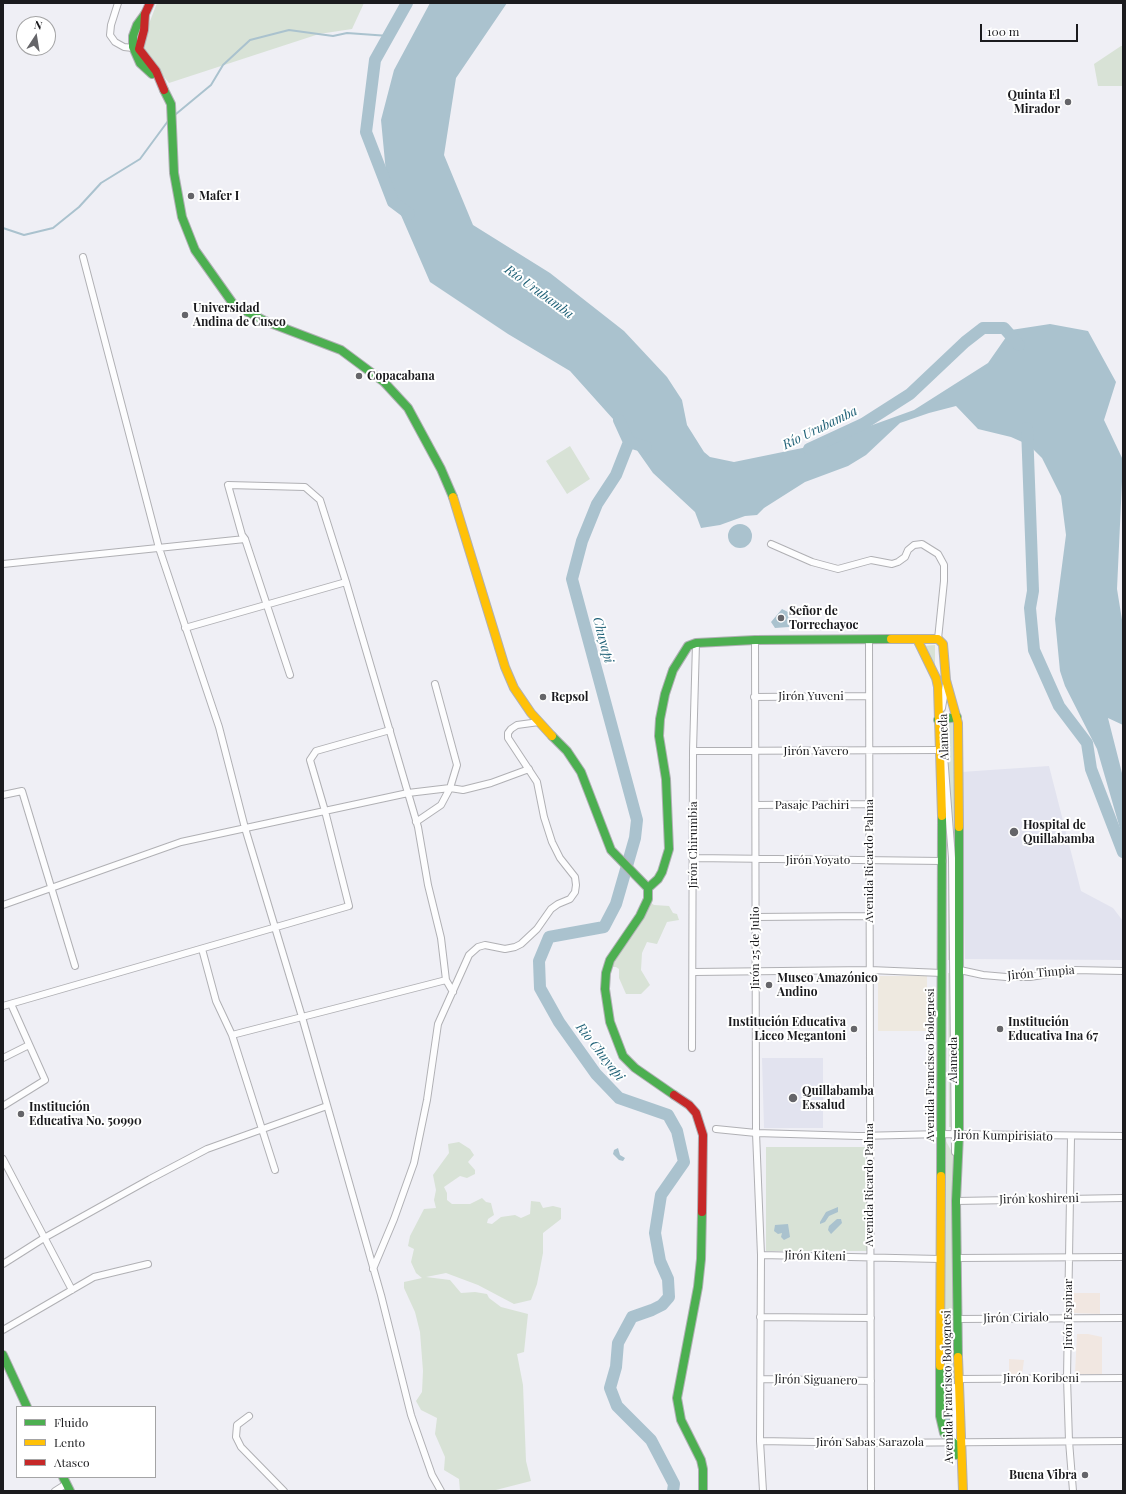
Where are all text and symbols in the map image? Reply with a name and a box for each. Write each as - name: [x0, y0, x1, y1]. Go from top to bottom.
- north arrow: [16, 16, 56, 56]
- scale bar: [982, 16, 1080, 42]
- text: N: [33, 17, 44, 33]
- text: 100 m: [987, 23, 1019, 39]
- place label: Quinta El Mirador: [1007, 88, 1060, 116]
- marker: Quinta El Mirador: [1063, 97, 1073, 107]
- place label: Mafer I: [199, 189, 239, 203]
- marker: Mafer I: [186, 191, 196, 201]
- water label: Río Urubamba: [502, 262, 576, 322]
- place label: Universidad Andina de Cusco: [193, 301, 286, 329]
- marker: Universidad Andina de Cusco: [180, 310, 190, 320]
- place label: Copacabana: [367, 369, 435, 383]
- marker: Copacabana: [354, 371, 364, 381]
- water label: Río Urubamba: [780, 403, 860, 453]
- place label: Señor de Torrechayoc: [789, 604, 859, 632]
- marker: Señor de Torrechayoc: [776, 613, 786, 623]
- water label: Chuyapi: [589, 615, 617, 665]
- street label: Jirón Yuveni: [778, 689, 844, 703]
- place label: Repsol: [551, 690, 588, 704]
- marker: Repsol: [538, 692, 548, 702]
- street label: Alameda: [936, 713, 952, 761]
- street label: Jirón Yavero: [784, 744, 848, 758]
- street label: Pasaje Pachiri: [775, 798, 849, 812]
- street label: Avenida Ricardo Palma: [862, 799, 876, 923]
- street label: Jirón Chirumbia: [686, 801, 700, 889]
- place label: Hospital de Quillabamba: [1023, 818, 1095, 846]
- marker: Hospital de Quillabamba: [1008, 826, 1020, 838]
- street label: Jirón Yoyato: [786, 853, 850, 867]
- street label: Jirón 25 de Julio: [748, 906, 762, 990]
- street label: Jirón Timpia: [1007, 963, 1075, 983]
- place label: Museo Amazónico Andino: [777, 971, 878, 999]
- marker: Museo Amazónico Andino: [764, 980, 774, 990]
- street label: Avenida Francisco Bolognesi: [923, 988, 937, 1142]
- place label: Institución Educativa Liceo Megantoni: [728, 1015, 846, 1043]
- place label: Institución Educativa Ina 67: [1008, 1015, 1098, 1043]
- water label: Rio Chuyapi: [572, 1020, 628, 1084]
- marker: Institución Educativa Liceo Megantoni: [849, 1024, 859, 1034]
- marker: Institución Educativa Ina 67: [995, 1024, 1005, 1034]
- street label: Alameda: [946, 1037, 960, 1083]
- place label: Quillabamba Essalud: [802, 1084, 874, 1112]
- marker: Quillabamba Essalud: [787, 1092, 799, 1104]
- place label: Institución Educativa No. 50990: [29, 1100, 142, 1128]
- marker: Institución Educativa No. 50990: [16, 1109, 26, 1119]
- street label: Avenida Ricardo Palma: [862, 1123, 876, 1247]
- street label: Jirón Kumpirisiato: [953, 1128, 1053, 1144]
- street label: Jirón koshireni: [999, 1191, 1079, 1207]
- street label: Jirón Kiteni: [784, 1248, 846, 1264]
- street label: Jirón Espinar: [1061, 1279, 1075, 1349]
- street label: Avenida Francisco Bolognesi: [939, 1310, 957, 1464]
- street label: Jirón Cirialo: [983, 1310, 1049, 1326]
- street label: Jirón Koribeni: [1003, 1371, 1079, 1385]
- street label: Jirón Siguanero: [774, 1372, 858, 1388]
- legend: [16, 1406, 156, 1478]
- text: Fluido: [54, 1414, 88, 1430]
- text: Lento: [54, 1434, 85, 1450]
- street label: Jirón Sabas Sarazola: [816, 1435, 924, 1449]
- text: Atasco: [54, 1454, 90, 1470]
- place label: Buena Vibra: [1009, 1468, 1077, 1482]
- marker: Buena Vibra: [1080, 1470, 1090, 1480]

